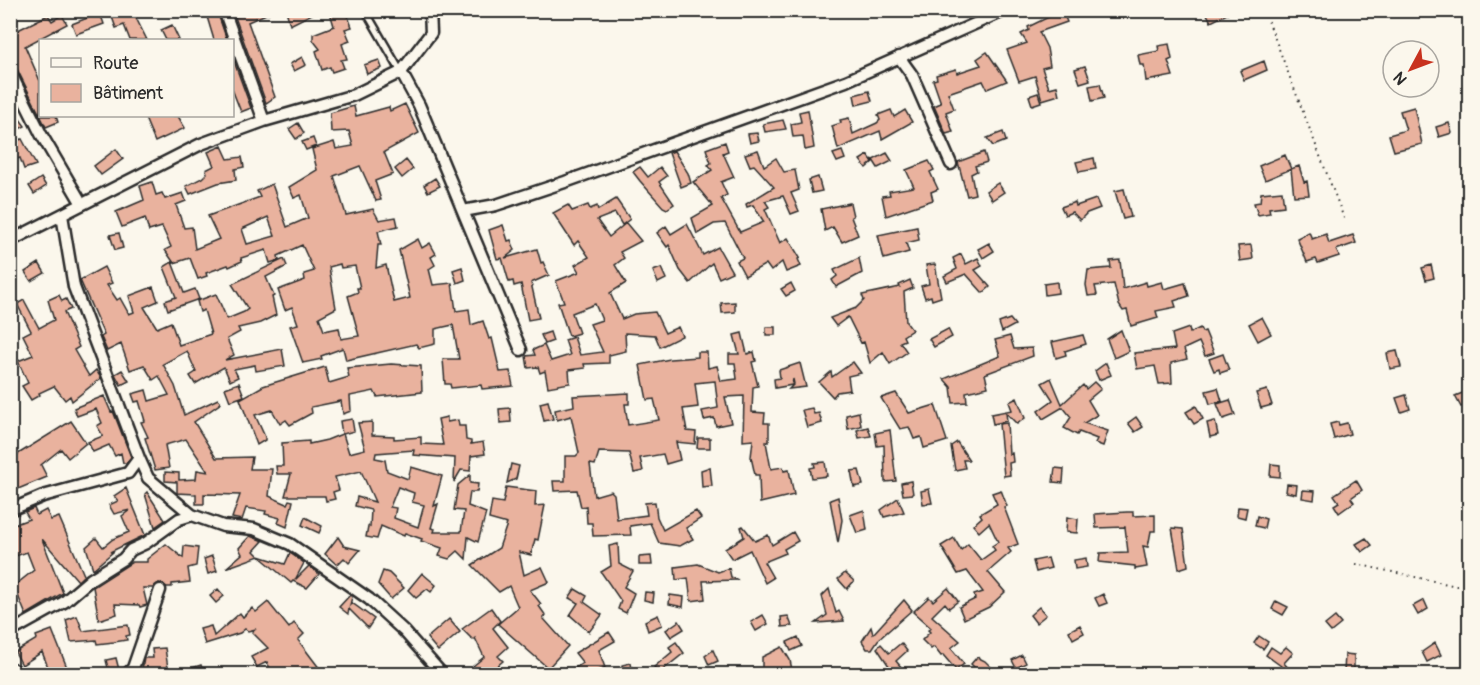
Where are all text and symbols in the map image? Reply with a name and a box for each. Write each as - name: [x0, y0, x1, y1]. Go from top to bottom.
- legend: [39, 39, 234, 117]
- north arrow: [1381, 39, 1441, 99]
- text: Route: [93, 52, 138, 75]
- text: N: [1389, 67, 1412, 89]
- text: Bâtiment: [93, 82, 164, 105]

